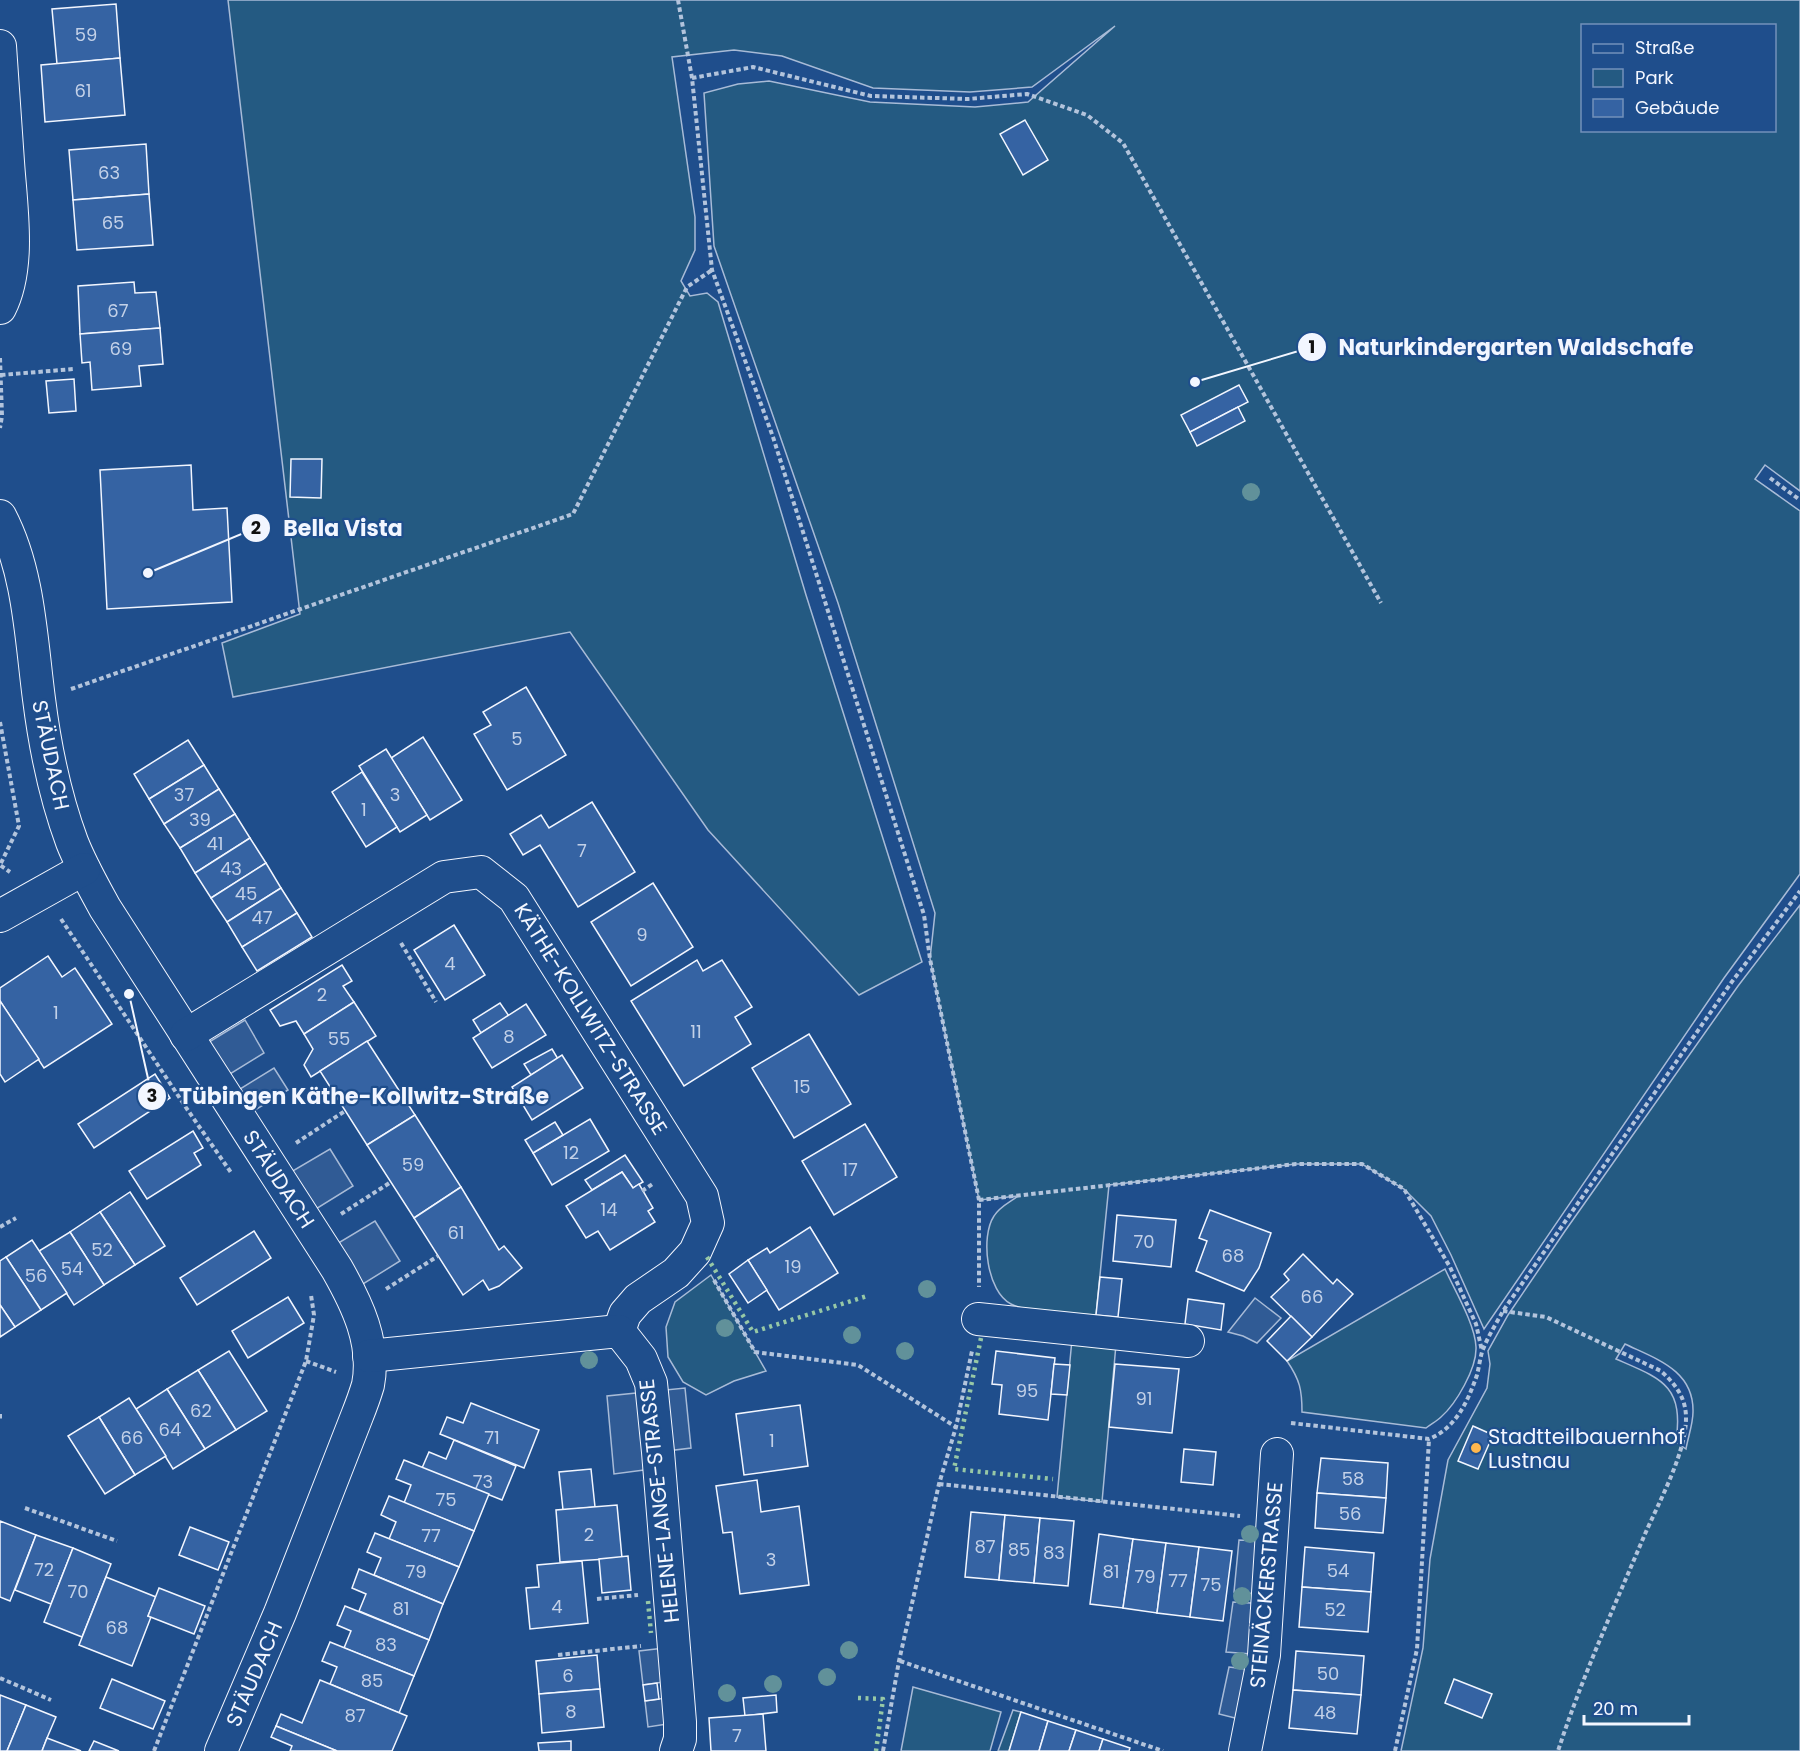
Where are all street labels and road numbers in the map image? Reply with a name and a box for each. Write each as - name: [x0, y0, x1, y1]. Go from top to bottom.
- street label: STÄUDACH: [25, 697, 77, 813]
- street label: KÄTHE-KOLLWITZ-STRASSE: [508, 898, 674, 1140]
- street label: STÄUDACH: [236, 1124, 322, 1234]
- street label: HELENE-LANGE-STRASSE: [632, 1378, 686, 1624]
- street label: STEINÄCKERSTRASSE: [1243, 1481, 1289, 1689]
- street label: STÄUDACH: [219, 1617, 289, 1731]

